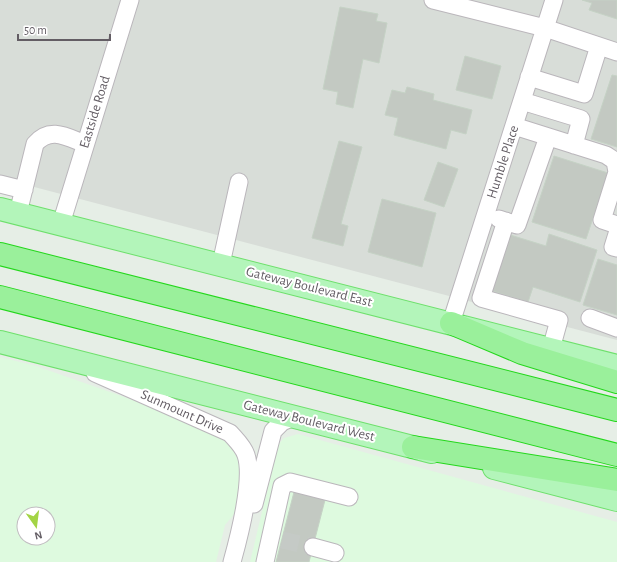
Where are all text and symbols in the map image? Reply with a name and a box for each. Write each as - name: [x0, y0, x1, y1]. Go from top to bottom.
- scale bar: [18, 16, 110, 42]
- text: 50 m: [24, 24, 47, 36]
- street label: Eastside Road: [77, 74, 113, 150]
- street label: Humble Place: [485, 124, 521, 200]
- street label: Gateway Boulevard East: [245, 265, 374, 310]
- street label: Sunmount Drive: [139, 388, 225, 436]
- street label: Gateway Boulevard West: [242, 398, 377, 444]
- north arrow: [16, 506, 56, 546]
- text: N: [33, 529, 43, 541]

